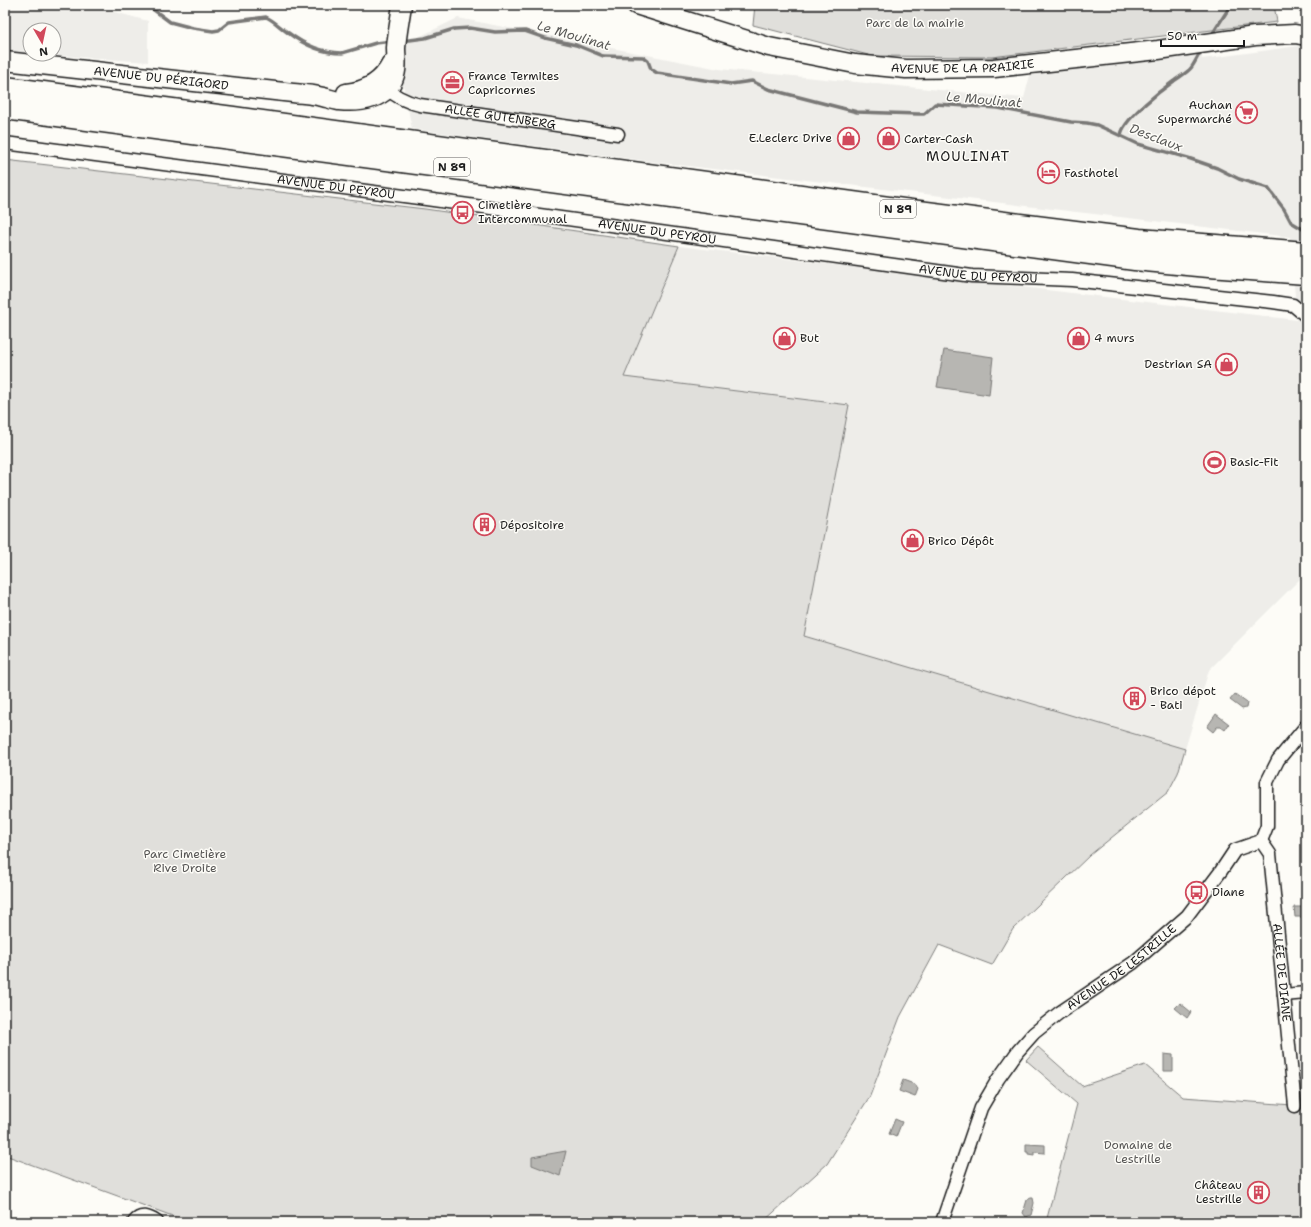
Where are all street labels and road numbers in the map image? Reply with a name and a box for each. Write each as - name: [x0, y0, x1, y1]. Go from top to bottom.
- street label: AVENUE DE LA PRAIRIE: [890, 56, 1035, 77]
- street label: AVENUE DU PÉRIGORD: [93, 63, 229, 94]
- street label: ALLÉE GUTENBERG: [444, 101, 557, 133]
- road number: N 89: [434, 158, 470, 176]
- street label: AVENUE DU PEYROU: [276, 171, 396, 203]
- road number: N 89: [880, 200, 916, 218]
- street label: AVENUE DU PEYROU: [597, 215, 717, 248]
- street label: AVENUE DU PEYROU: [918, 261, 1038, 287]
- street label: AVENUE DE LESTRILLE: [1063, 921, 1180, 1014]
- street label: ALLÉE DE DIANE: [1269, 923, 1295, 1023]

